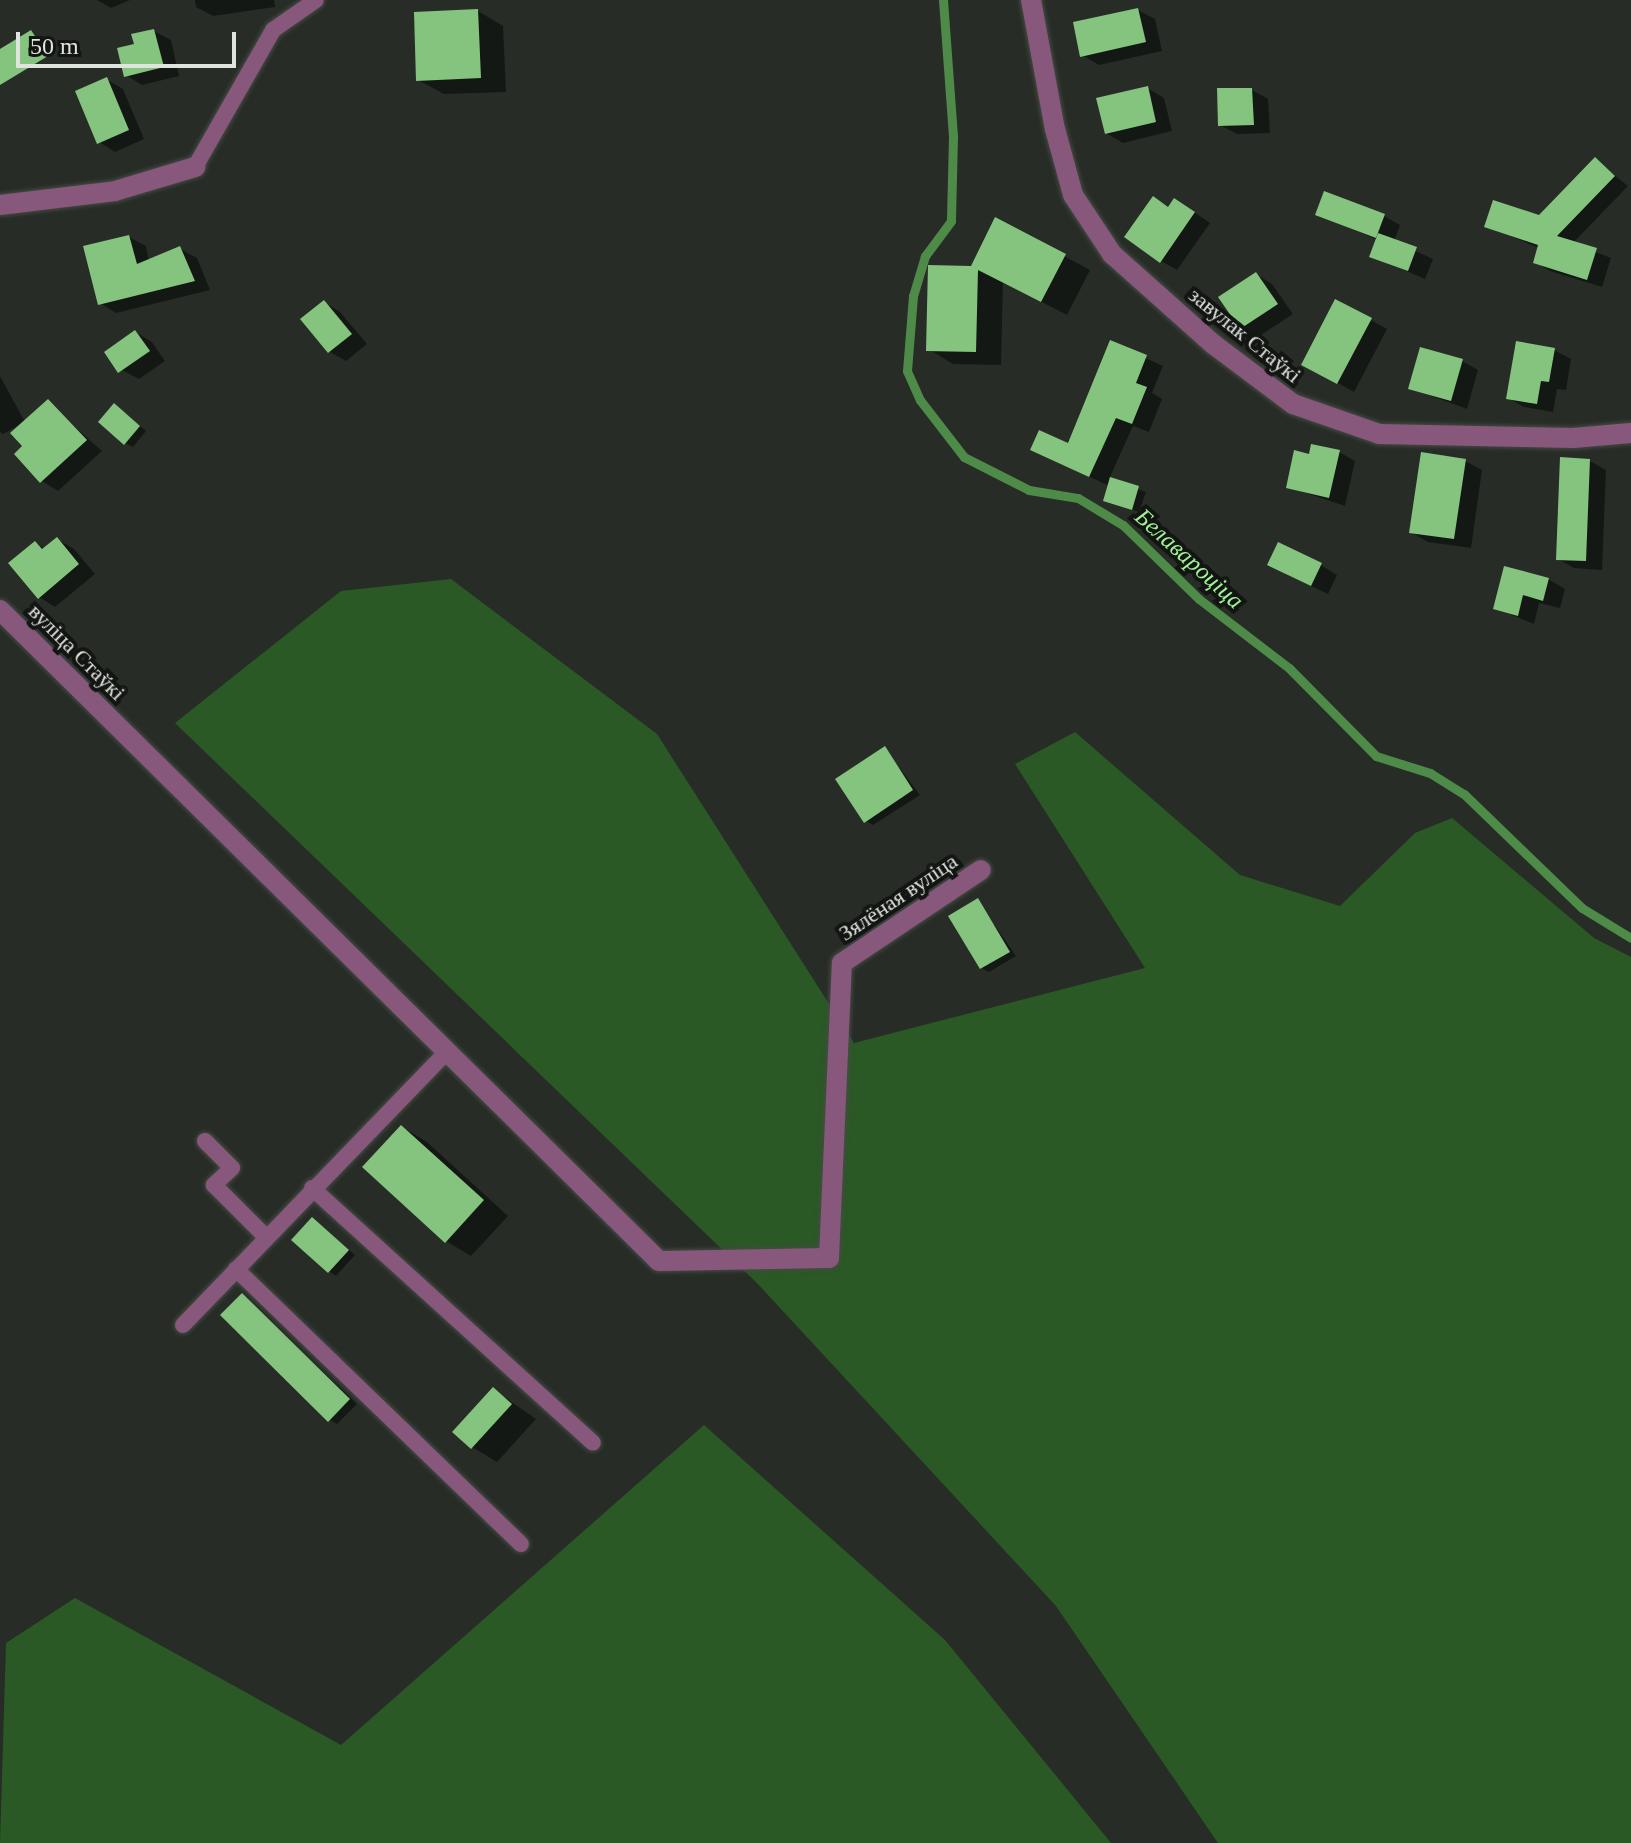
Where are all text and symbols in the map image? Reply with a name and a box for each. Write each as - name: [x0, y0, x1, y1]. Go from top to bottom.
- scale bar: [20, 16, 240, 66]
- text: 50 m: [30, 33, 79, 59]
- street label: завулак Стаўкі: [1184, 282, 1306, 388]
- water label: Белавароціца: [1129, 503, 1249, 615]
- street label: вуліца Стаўкі: [23, 598, 131, 706]
- street label: Зялёная вуліца: [834, 848, 962, 946]

